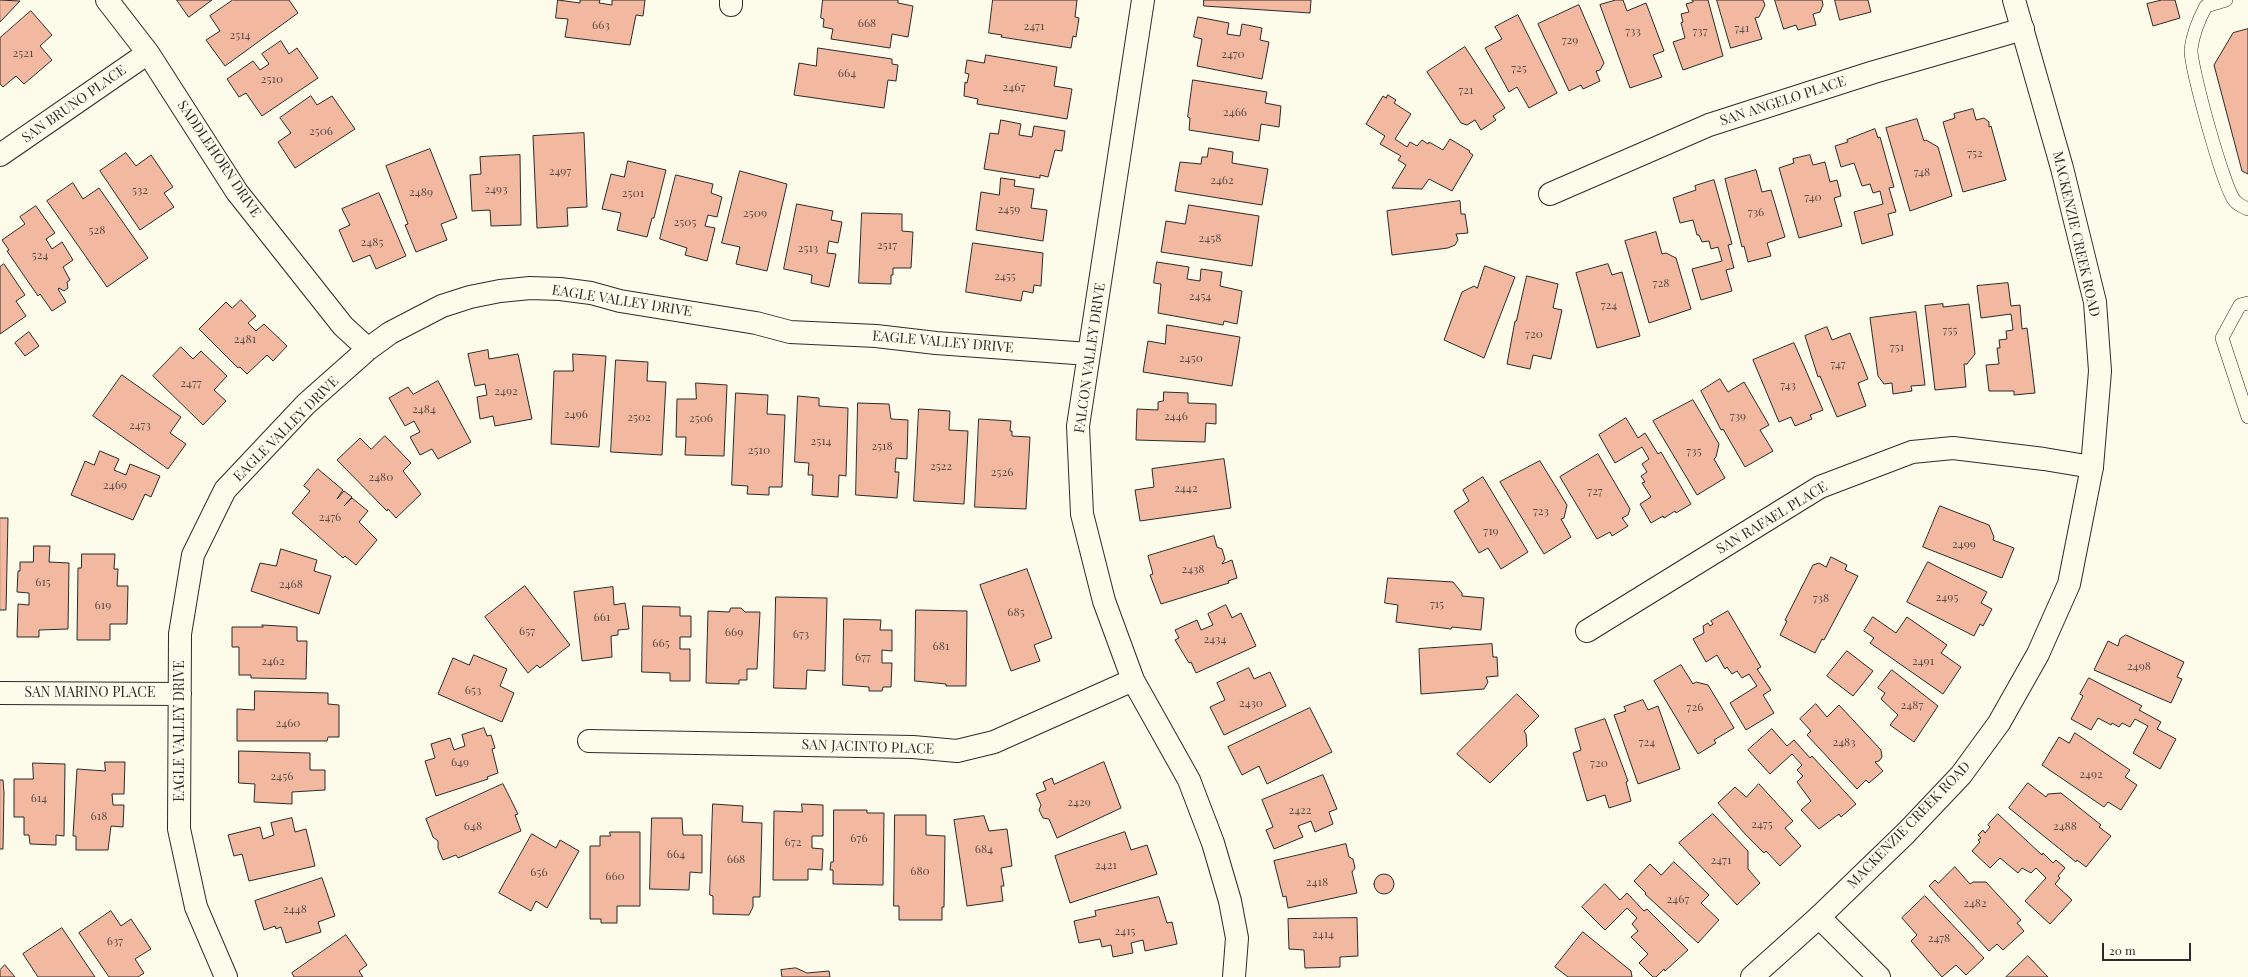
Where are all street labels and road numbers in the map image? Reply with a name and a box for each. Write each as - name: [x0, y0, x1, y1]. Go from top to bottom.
- street label: SAN BRUNO PLACE: [19, 62, 129, 146]
- street label: SAN ANGELO PLACE: [1718, 73, 1848, 129]
- street label: SADDLEHORN DRIVE: [174, 97, 264, 221]
- street label: MACKENZIE CREEK ROAD: [2049, 150, 2103, 318]
- street label: EAGLE VALLEY DRIVE: [551, 282, 693, 320]
- street label: FALCON VALLEY DRIVE: [1071, 282, 1109, 434]
- street label: EAGLE VALLEY DRIVE: [872, 327, 1014, 357]
- street label: EAGLE VALLEY DRIVE: [230, 373, 342, 485]
- street label: SAN RAFAEL PLACE: [1714, 478, 1830, 558]
- street label: EAGLE VALLEY DRIVE: [172, 660, 188, 802]
- street label: SAN MARINO PLACE: [25, 685, 155, 701]
- street label: SAN JACINTO PLACE: [801, 736, 935, 758]
- street label: MACKENZIE CREEK ROAD: [1844, 758, 1974, 892]

